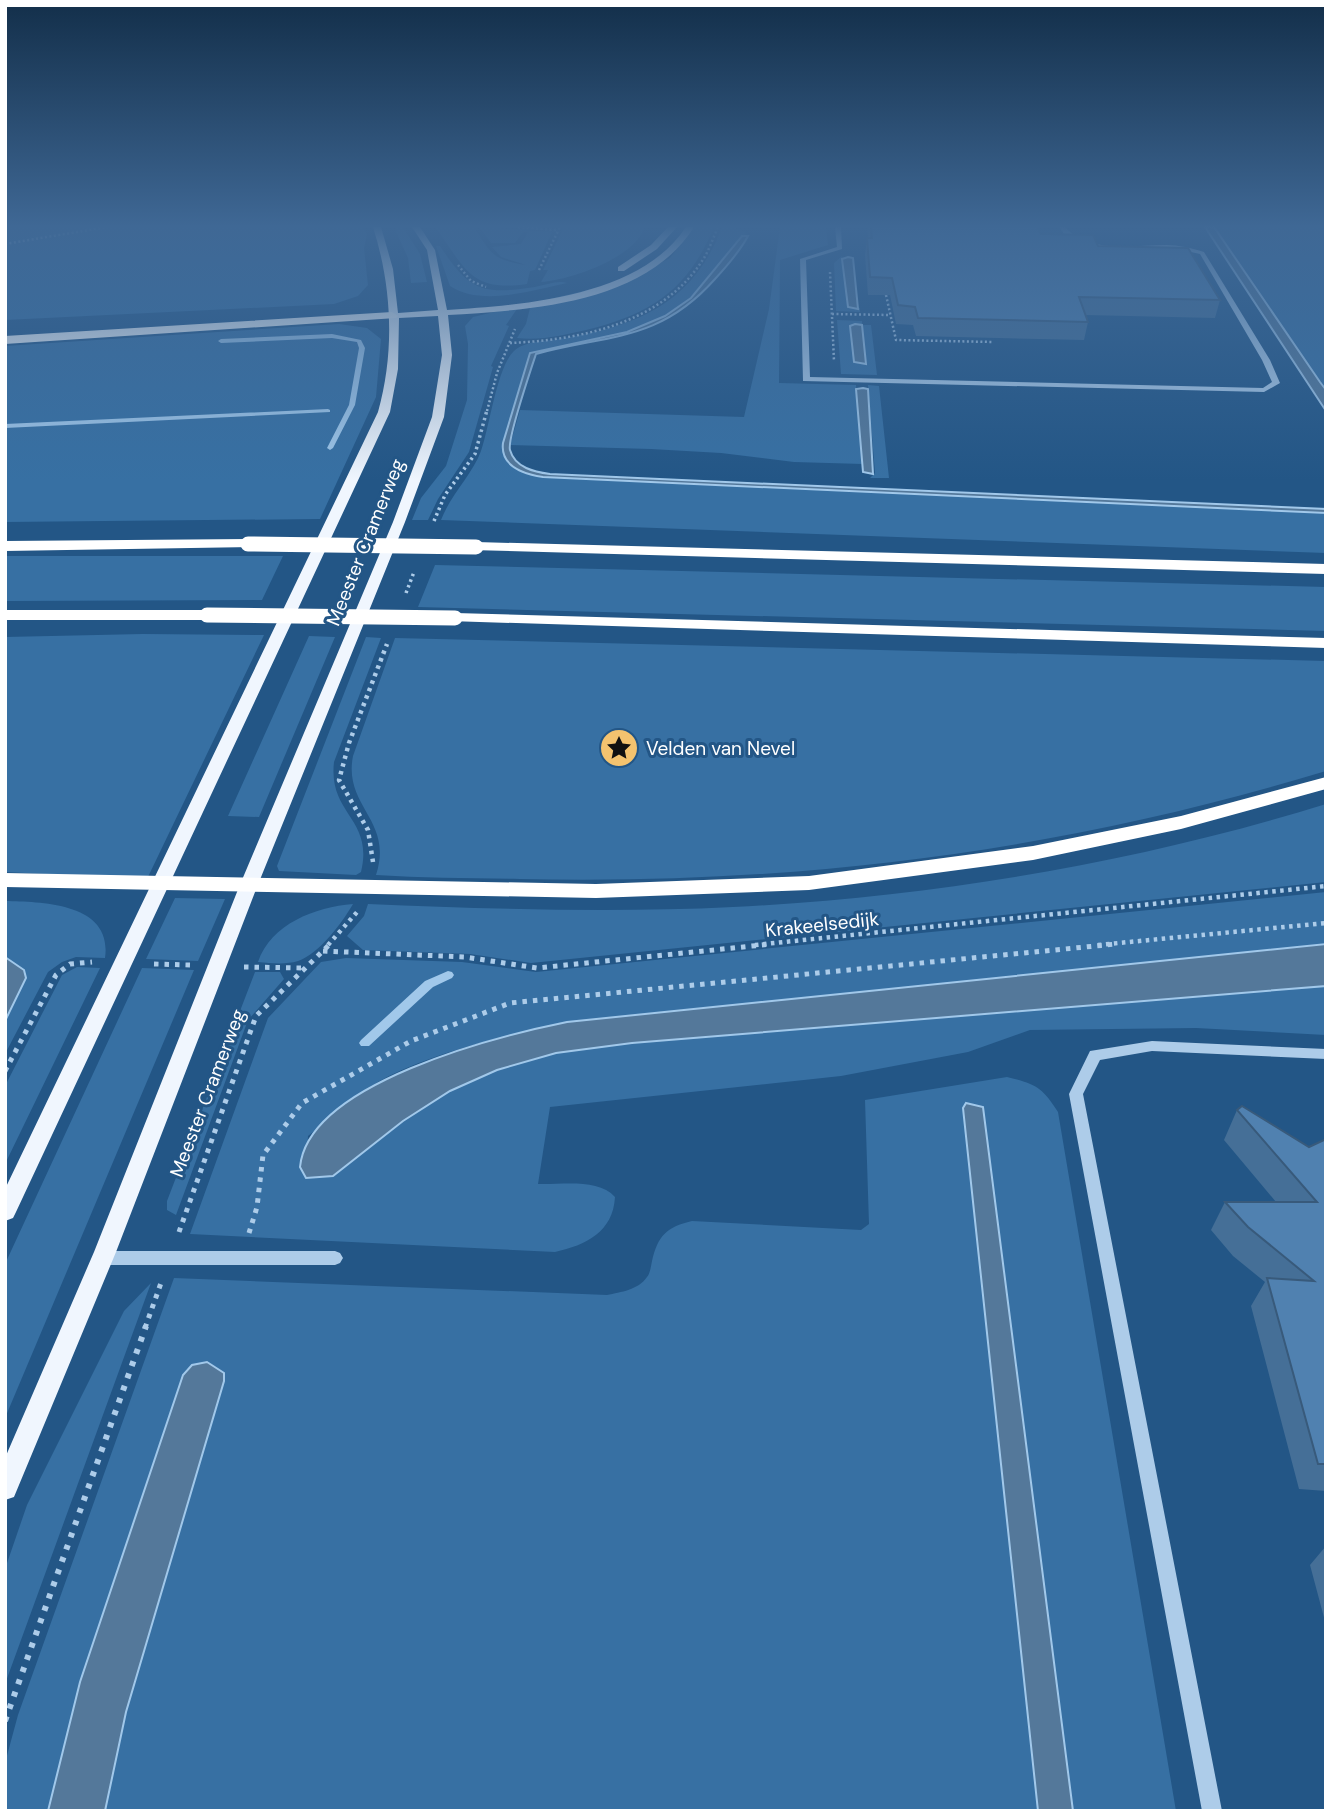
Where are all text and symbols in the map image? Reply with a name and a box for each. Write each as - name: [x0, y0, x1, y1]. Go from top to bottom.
- street label: Meester Cramerweg: [321, 455, 411, 629]
- place icon: Velden van Nevel: [598, 727, 640, 769]
- place label: Velden van Nevel: [646, 736, 795, 761]
- street label: Krakeelsedijk: [764, 906, 881, 943]
- street label: Meester Cramerweg: [164, 1005, 251, 1181]

